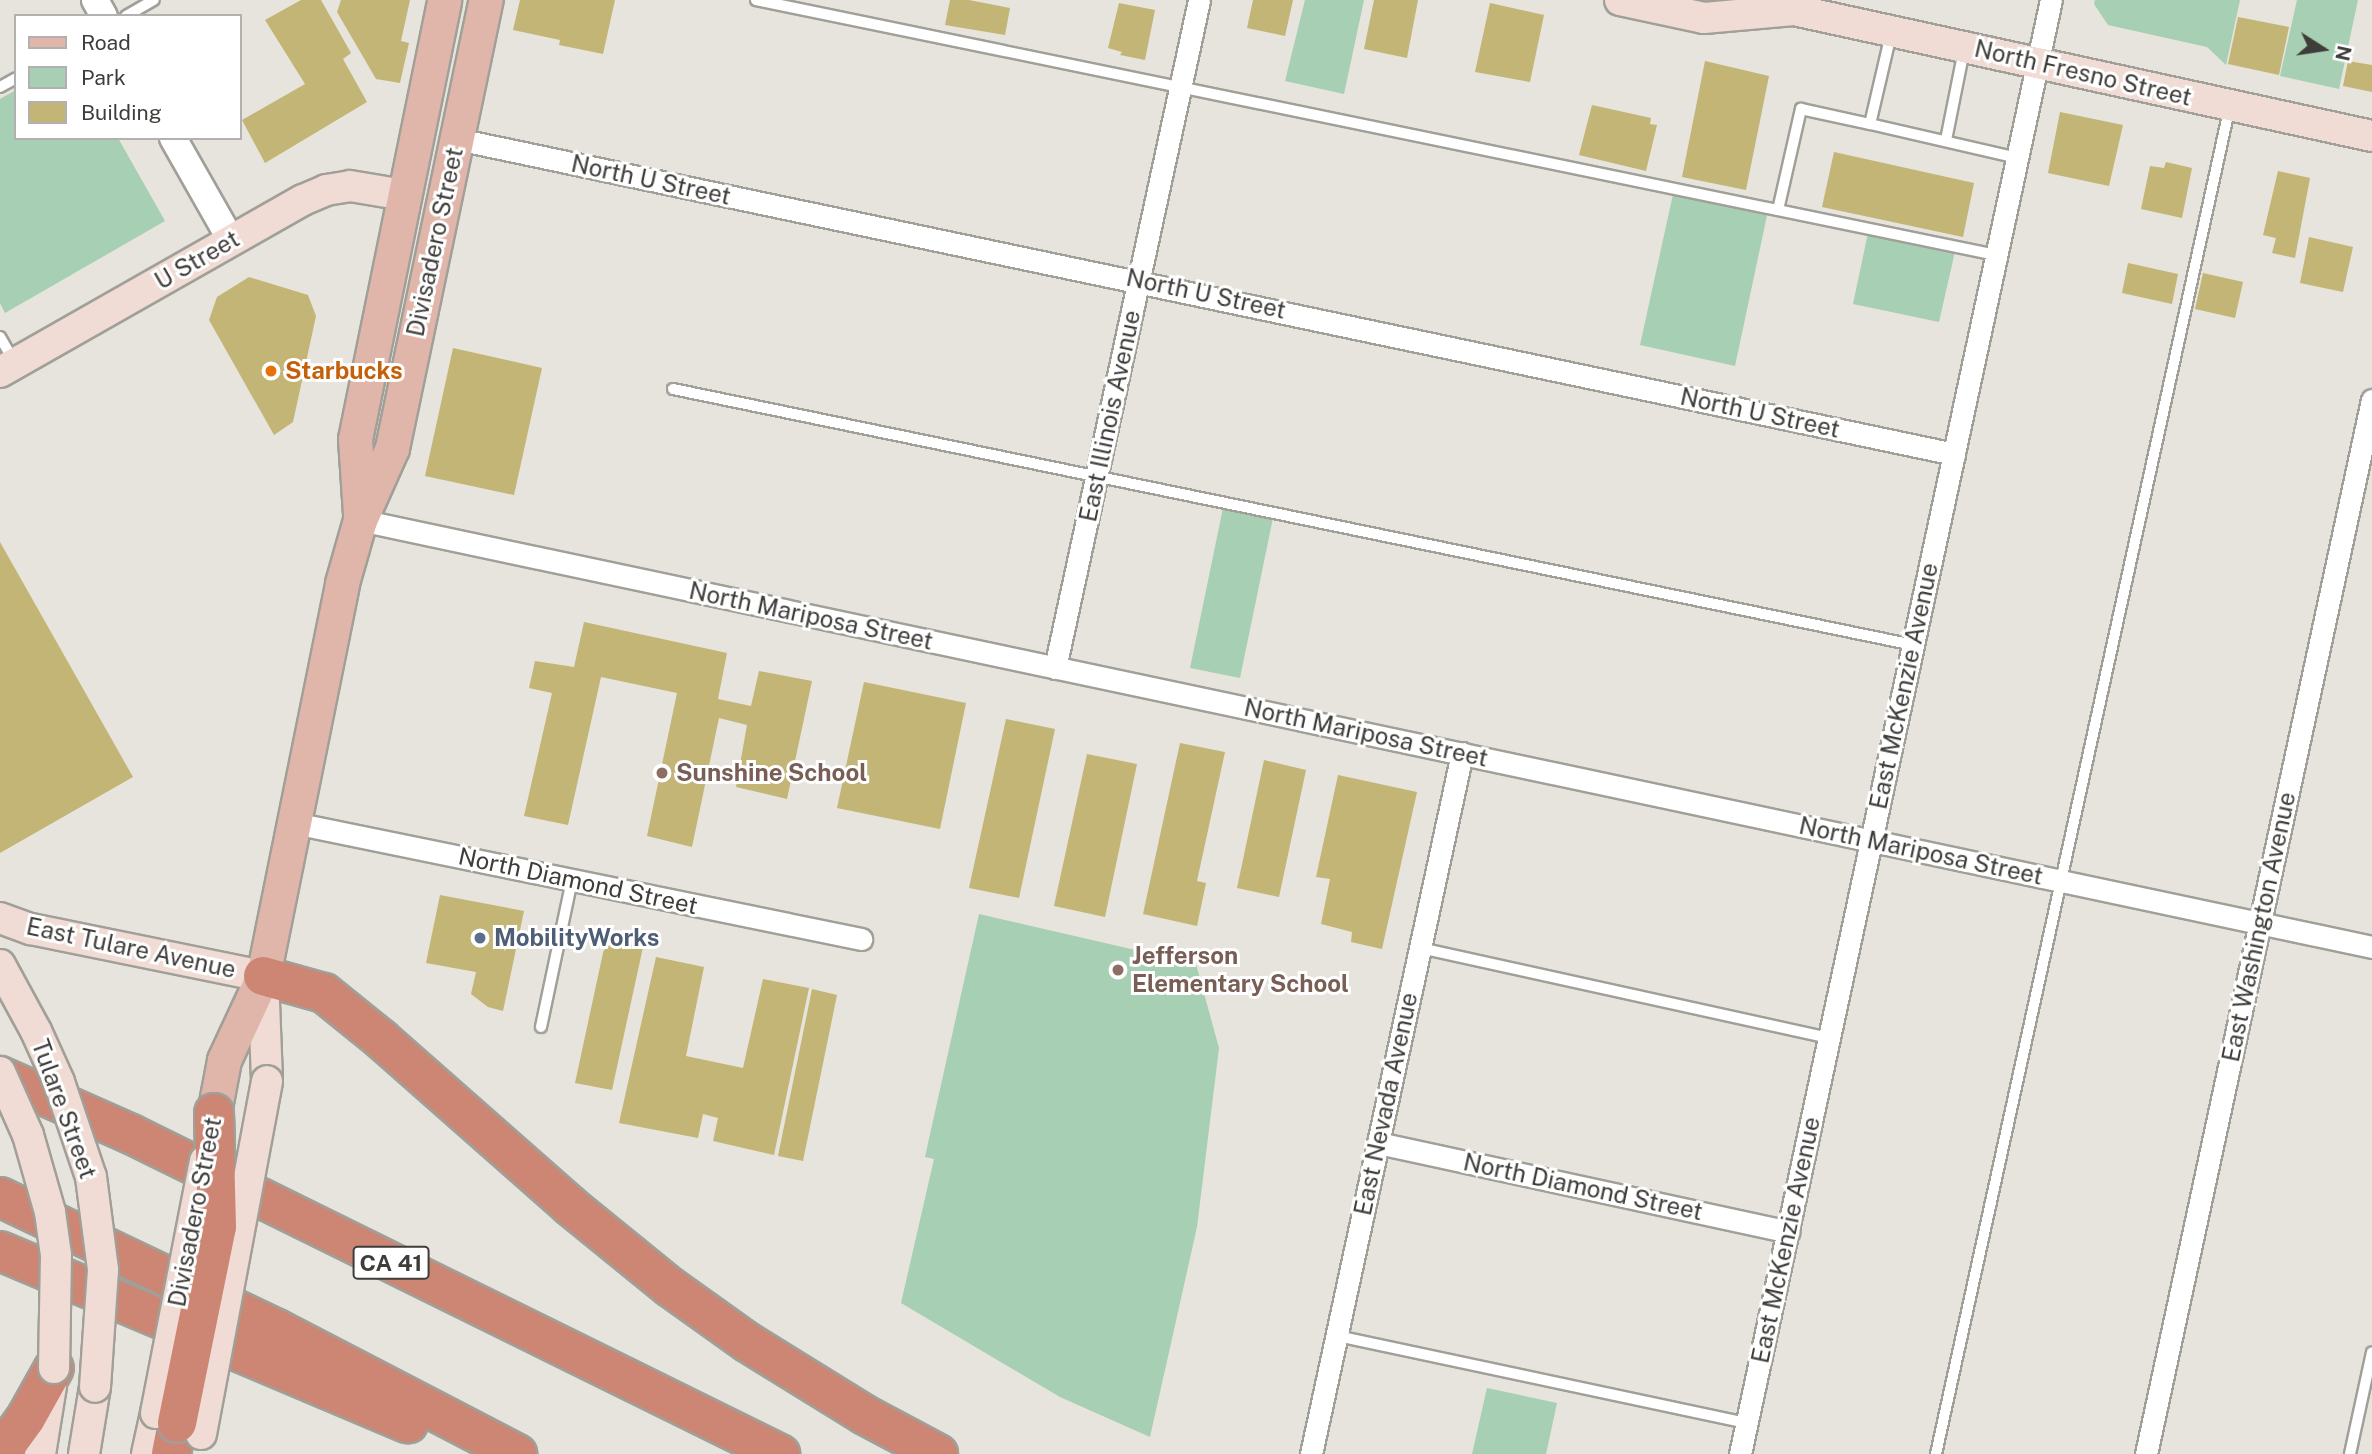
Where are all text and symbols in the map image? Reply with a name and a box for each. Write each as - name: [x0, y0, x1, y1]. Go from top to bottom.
- legend: [14, 14, 242, 140]
- north arrow: [2288, 14, 2358, 84]
- text: Road: [81, 30, 131, 55]
- street label: North Fresno Street: [1972, 34, 2194, 112]
- text: N: [2331, 44, 2356, 63]
- text: Park: [81, 65, 126, 90]
- text: Building: [81, 100, 162, 125]
- street label: Divisadero Street: [401, 145, 469, 339]
- street label: North U Street: [569, 149, 733, 211]
- street label: U Street: [150, 224, 244, 296]
- street label: North U Street: [1124, 263, 1288, 325]
- street label: East Illinois Avenue: [1073, 308, 1147, 524]
- place label: Starbucks: [285, 357, 403, 385]
- marker: Starbucks: [263, 363, 279, 379]
- street label: North U Street: [1678, 382, 1842, 444]
- street label: East McKenzie Avenue: [1864, 560, 1944, 812]
- street label: North Mariposa Street: [686, 576, 936, 656]
- street label: North Mariposa Street: [1241, 693, 1491, 773]
- place label: Sunshine School: [676, 759, 867, 787]
- marker: Sunshine School: [654, 765, 670, 781]
- street label: East Washington Avenue: [2216, 789, 2302, 1065]
- street label: North Mariposa Street: [1796, 811, 2046, 891]
- street label: North Diamond Street: [456, 842, 700, 920]
- street label: East Tulare Avenue: [24, 912, 238, 984]
- place label: MobilityWorks: [494, 924, 659, 952]
- marker: MobilityWorks: [472, 930, 488, 946]
- place label: Jefferson Elementary School: [1132, 942, 1349, 998]
- marker: Jefferson Elementary School: [1110, 962, 1126, 978]
- street label: East Nevada Avenue: [1348, 990, 1424, 1218]
- street label: Tulare Street: [25, 1035, 103, 1183]
- street label: East McKenzie Avenue: [1746, 1114, 1826, 1366]
- street label: Divisadero Street: [162, 1115, 228, 1309]
- street label: North Diamond Street: [1461, 1148, 1705, 1226]
- road number: CA 41: [352, 1244, 430, 1282]

